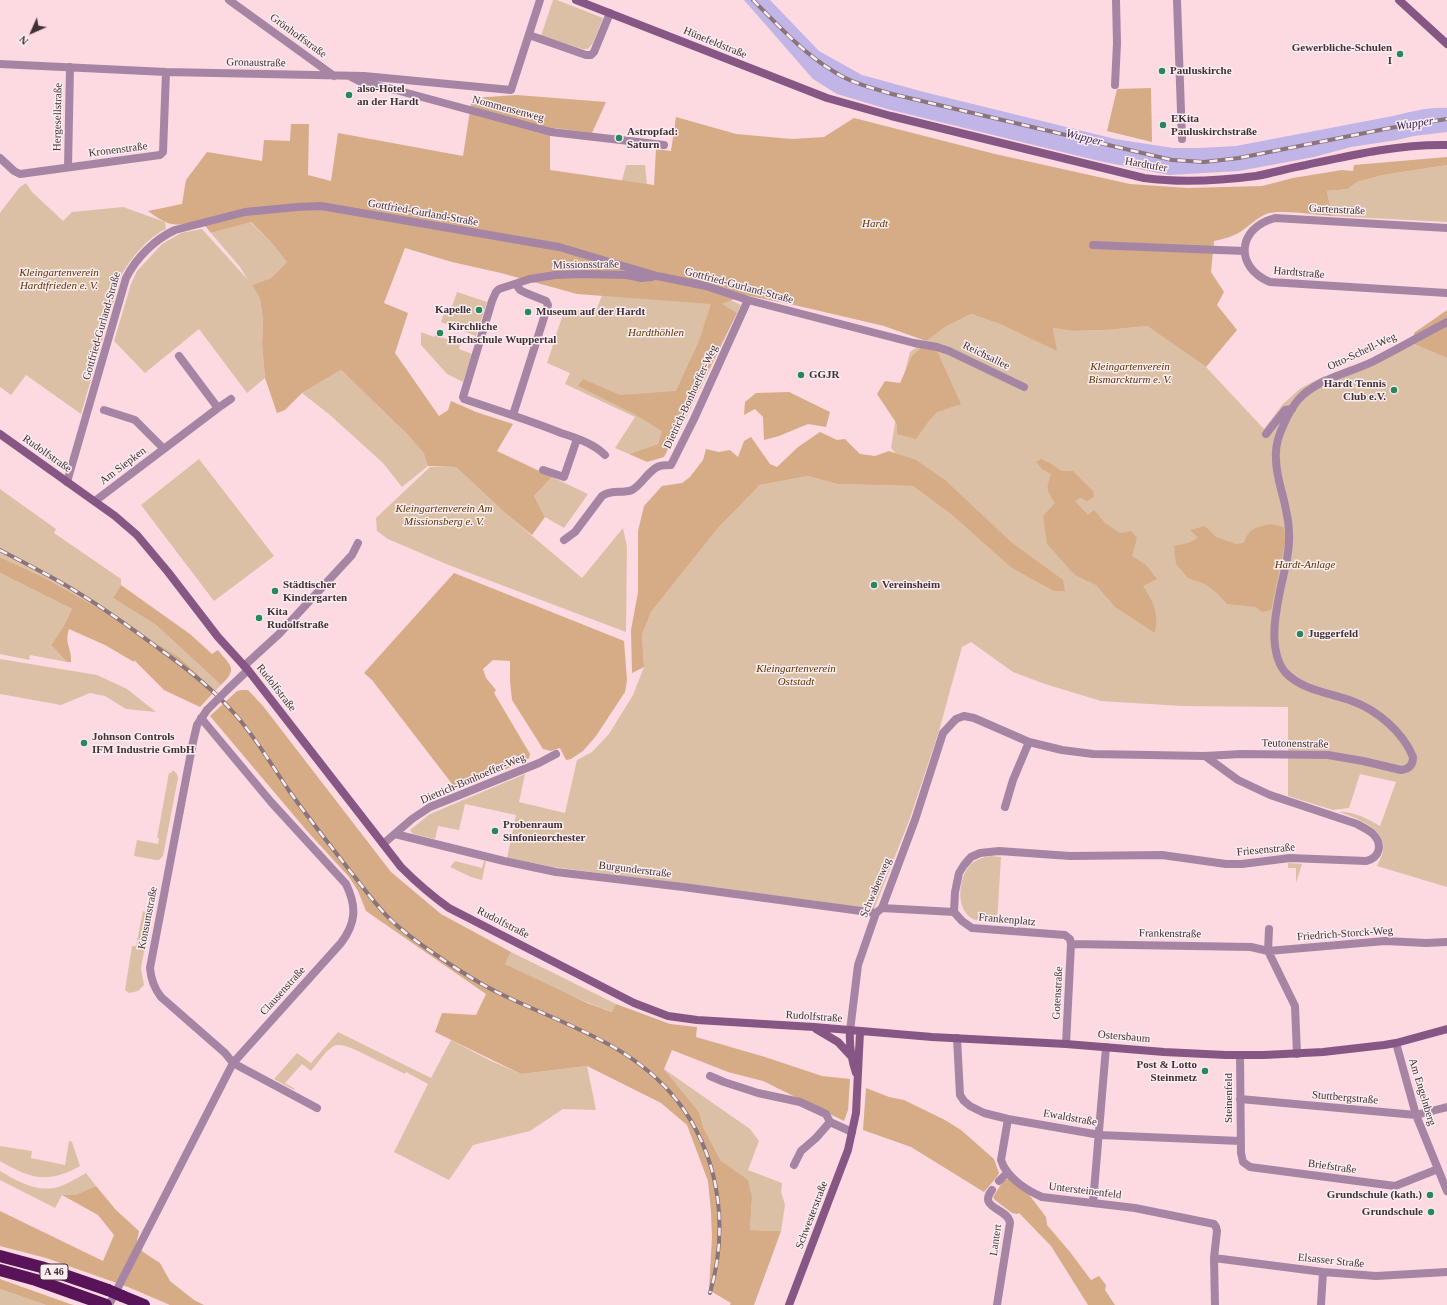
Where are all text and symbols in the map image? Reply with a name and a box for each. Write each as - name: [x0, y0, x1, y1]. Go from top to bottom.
- street label: Grönhoffstraße: [267, 11, 329, 61]
- north arrow: [12, 12, 52, 52]
- street label: Hünefeldstraße: [681, 24, 749, 62]
- text: N: [16, 33, 31, 48]
- place label: Gewerbliche-Schulen I: [1292, 41, 1392, 67]
- marker: Gewerbliche-Schulen I: [1395, 49, 1405, 59]
- street label: Gronaustraße: [226, 56, 286, 70]
- place label: Pauluskirche: [1170, 64, 1232, 78]
- marker: Pauluskirche: [1157, 66, 1167, 76]
- place label: also-Hotel an der Hardt: [357, 82, 419, 108]
- street label: Hergesellstraße: [51, 83, 65, 151]
- marker: also-Hotel an der Hardt: [344, 90, 354, 100]
- street label: Nommensenweg: [471, 93, 545, 125]
- place label: EKita Pauluskirchstraße: [1171, 112, 1257, 138]
- water label: Wupper: [1395, 114, 1435, 134]
- marker: EKita Pauluskirchstraße: [1158, 120, 1168, 130]
- place label: Astropfad: Saturn: [627, 125, 678, 151]
- water label: Wupper: [1064, 126, 1104, 150]
- marker: Astropfad: Saturn: [614, 133, 624, 143]
- street label: Kronenstraße: [88, 140, 148, 160]
- street label: Hardtufer: [1124, 155, 1168, 175]
- street label: Gottfried-Gurland-Straße: [367, 197, 479, 229]
- street label: Gartenstraße: [1309, 202, 1365, 218]
- park label: Hardt: [862, 217, 888, 231]
- street label: Missionsstraße: [553, 258, 619, 272]
- street label: Hardtstraße: [1273, 264, 1325, 282]
- street label: Gottfried-Gurland-Straße: [683, 265, 795, 307]
- park label: Kleingartenverein Hardtfrieden e. V.: [19, 266, 99, 292]
- street label: Gottfried-Gurland-Straße: [80, 270, 124, 382]
- place label: Kapelle: [435, 303, 471, 317]
- marker: Kapelle: [474, 305, 484, 315]
- place label: Museum auf der Hardt: [536, 305, 645, 319]
- marker: Museum auf der Hardt: [523, 307, 533, 317]
- place label: Kirchliche Hochschule Wuppertal: [448, 320, 556, 346]
- park label: Hardthöhlen: [628, 326, 684, 340]
- marker: Kirchliche Hochschule Wuppertal: [435, 328, 445, 338]
- street label: Otto-Schell-Weg: [1326, 330, 1398, 374]
- street label: Reichsallee: [960, 339, 1012, 373]
- street label: Dietrich-Bonhoeffer-Weg: [661, 343, 721, 451]
- park label: Kleingartenverein Bismarckturm e. V.: [1088, 360, 1172, 386]
- place label: GGJR: [809, 368, 840, 382]
- marker: GGJR: [796, 370, 806, 380]
- place label: Hardt Tennis Club e.V.: [1324, 377, 1386, 403]
- marker: Hardt Tennis Club e.V.: [1389, 385, 1399, 395]
- street label: Rudolfstraße: [20, 432, 74, 476]
- street label: Am Siepken: [97, 444, 149, 488]
- park label: Kleingartenverein Am Missionsberg e. V.: [395, 502, 493, 528]
- park label: Hardt-Anlage: [1275, 558, 1335, 572]
- place label: Städtischer Kindergarten: [283, 578, 347, 604]
- place label: Vereinsheim: [882, 578, 940, 592]
- marker: Vereinsheim: [869, 580, 879, 590]
- marker: Städtischer Kindergarten: [270, 586, 280, 596]
- place label: Kita Rudolfstraße: [267, 605, 329, 631]
- marker: Kita Rudolfstraße: [254, 613, 264, 623]
- place label: Juggerfeld: [1308, 627, 1358, 641]
- marker: Juggerfeld: [1295, 629, 1305, 639]
- street label: Rudolfstraße: [253, 662, 299, 714]
- park label: Kleingartenverein Oststadt: [756, 662, 836, 688]
- place label: Johnson Controls IFM Industrie GmbH: [92, 730, 195, 756]
- street label: Teutonenstraße: [1261, 737, 1329, 751]
- marker: Johnson Controls IFM Industrie GmbH: [79, 738, 89, 748]
- street label: Dietrich-Bonhoeffer-Weg: [418, 751, 528, 807]
- place label: Probenraum Sinfonieorchester: [503, 818, 585, 844]
- marker: Probenraum Sinfonieorchester: [490, 826, 500, 836]
- street label: Friesenstraße: [1236, 841, 1296, 859]
- street label: Schwabenweg: [858, 856, 894, 920]
- street label: Burgunderstraße: [598, 859, 672, 881]
- street label: Konsumstraße: [135, 886, 161, 950]
- street label: Rudolfstraße: [475, 904, 531, 942]
- street label: Frankenplatz: [978, 911, 1036, 929]
- street label: Friedrich-Storck-Weg: [1297, 924, 1393, 944]
- street label: Frankenstraße: [1139, 927, 1201, 941]
- street label: Clausenstraße: [257, 964, 309, 1018]
- street label: Gotenstraße: [1050, 966, 1066, 1020]
- street label: Rudolfstraße: [785, 1008, 843, 1026]
- street label: Ostersbaum: [1097, 1028, 1151, 1046]
- street label: Am Engelnberg: [1405, 1057, 1439, 1127]
- place label: Post & Lotto Steinmetz: [1137, 1058, 1197, 1084]
- marker: Post & Lotto Steinmetz: [1200, 1066, 1210, 1076]
- street label: Steinenfeld: [1222, 1073, 1236, 1123]
- street label: Stuttbergstraße: [1311, 1089, 1379, 1107]
- street label: Ewaldstraße: [1042, 1107, 1098, 1129]
- street label: Briefstraße: [1307, 1157, 1357, 1177]
- street label: Schwesterstraße: [793, 1179, 831, 1251]
- street label: Untersteinenfeld: [1048, 1180, 1122, 1202]
- place label: Grundschule (kath.): [1327, 1188, 1422, 1202]
- marker: Grundschule (kath.): [1425, 1190, 1435, 1200]
- place label: Grundschule: [1362, 1205, 1423, 1219]
- marker: Grundschule: [1426, 1207, 1436, 1217]
- street label: Lantert: [987, 1223, 1005, 1257]
- street label: Elsasser Straße: [1297, 1251, 1365, 1271]
- road number: A 46: [40, 1264, 68, 1280]

